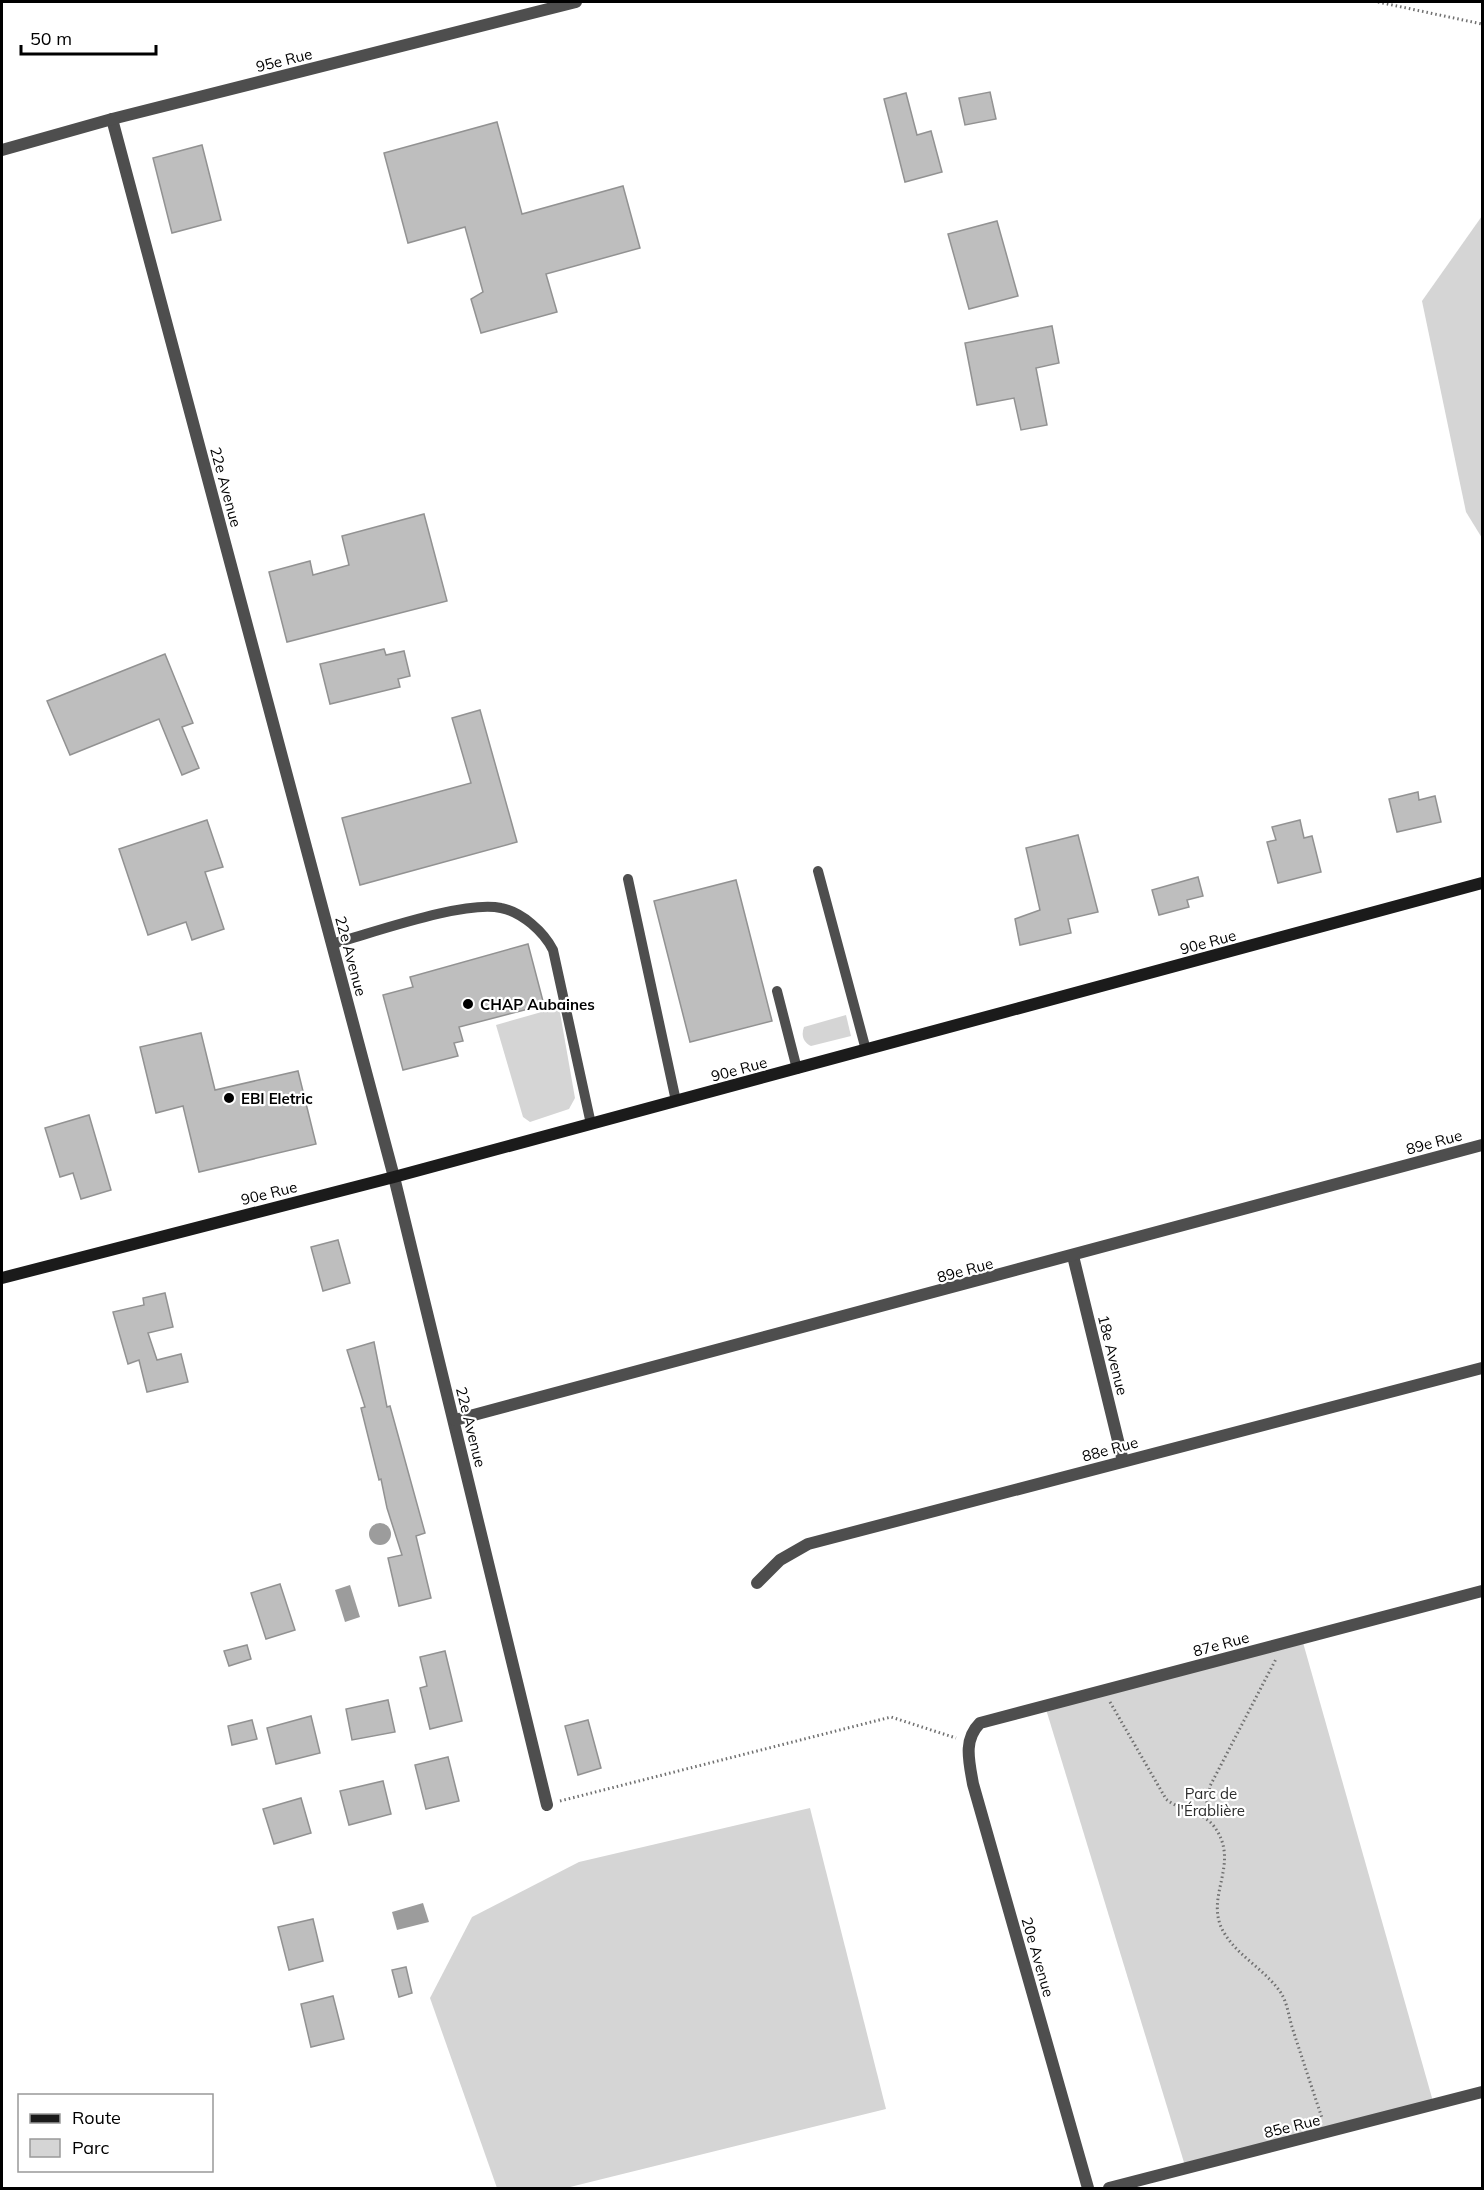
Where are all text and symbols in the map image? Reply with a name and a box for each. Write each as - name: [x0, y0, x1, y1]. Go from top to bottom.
- scale bar: [21, 18, 156, 56]
- text: 50 m: [30, 27, 72, 50]
- street label: 95e Rue: [254, 44, 314, 76]
- street label: 22e Avenue: [206, 445, 246, 529]
- street label: 22e Avenue: [331, 914, 371, 998]
- street label: 90e Rue: [1178, 925, 1238, 959]
- place label: CHAP Aubaines: [480, 995, 595, 1014]
- marker: CHAP Aubaines: [461, 997, 475, 1011]
- street label: 90e Rue: [709, 1052, 769, 1086]
- place label: EBI Eletric: [241, 1089, 313, 1108]
- marker: EBI Eletric: [222, 1091, 236, 1105]
- street label: 89e Rue: [1404, 1125, 1464, 1159]
- street label: 90e Rue: [239, 1177, 299, 1209]
- street label: 89e Rue: [935, 1253, 995, 1287]
- street label: 18e Avenue: [1094, 1313, 1132, 1397]
- street label: 22e Avenue: [452, 1385, 490, 1469]
- street label: 88e Rue: [1080, 1432, 1140, 1466]
- street label: 87e Rue: [1191, 1627, 1251, 1661]
- park label: Parc de l'Érablière: [1177, 1784, 1245, 1820]
- street label: 20e Avenue: [1018, 1915, 1058, 1999]
- legend: [18, 2094, 213, 2172]
- text: Route: [72, 2106, 121, 2129]
- street label: 85e Rue: [1262, 2110, 1322, 2142]
- text: Parc: [72, 2136, 110, 2159]

